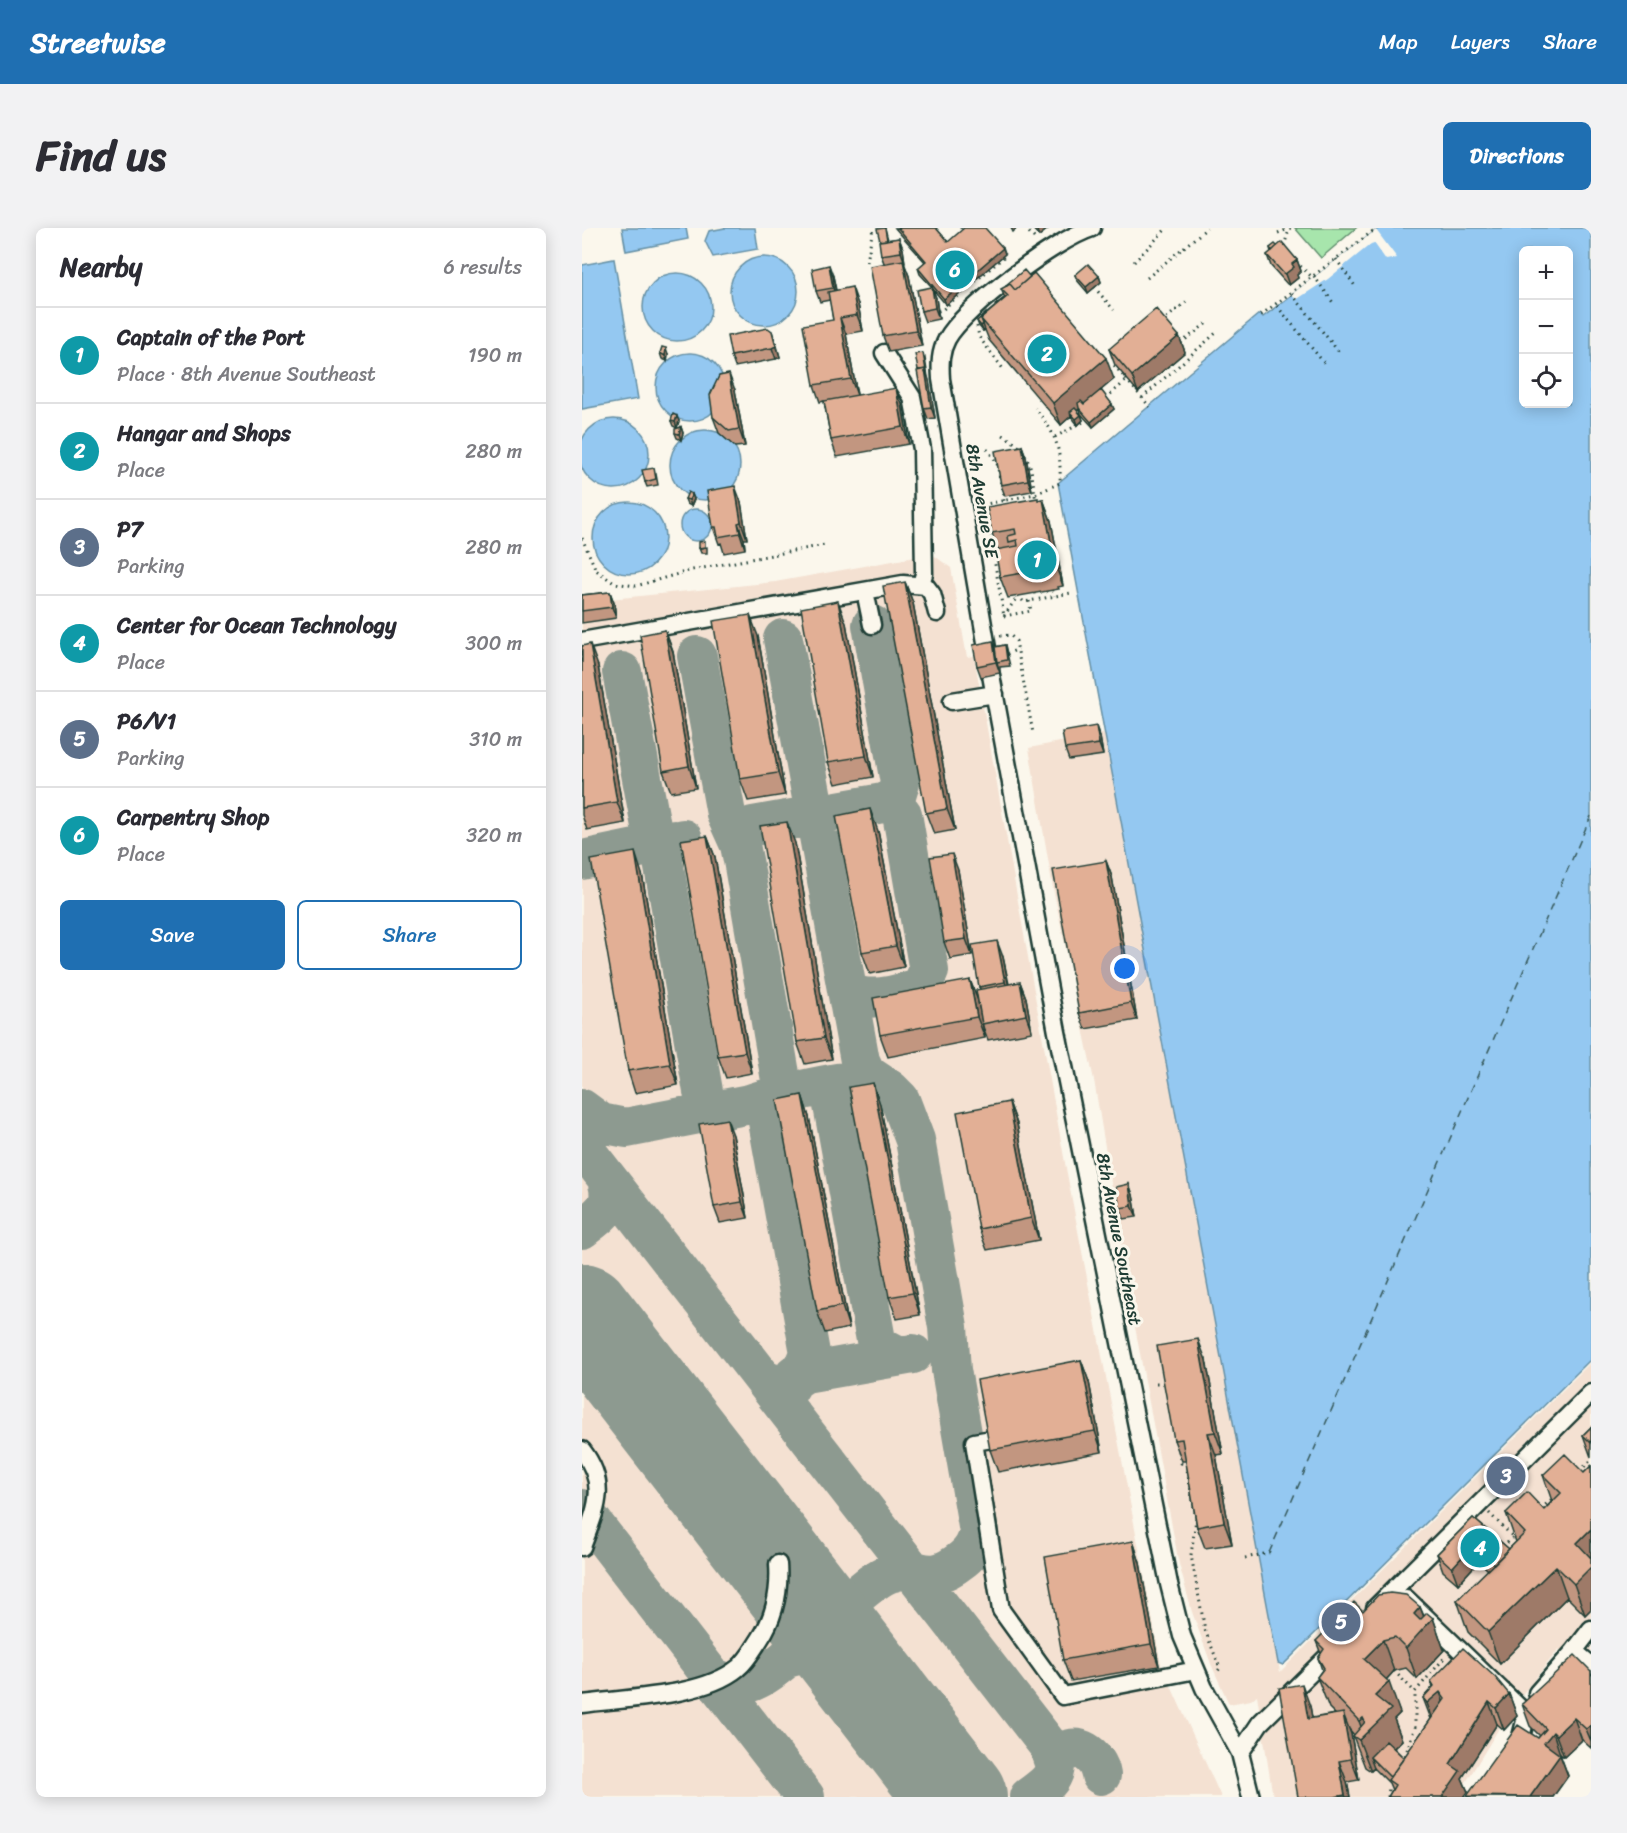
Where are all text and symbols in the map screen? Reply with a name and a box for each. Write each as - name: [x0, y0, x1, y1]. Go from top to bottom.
- text: Streetwise: [30, 18, 166, 67]
- text: Map: [1379, 23, 1418, 61]
- text: Layers: [1451, 23, 1510, 61]
- text: Share: [1543, 23, 1597, 61]
- text: Find us: [36, 119, 166, 193]
- button: Directions: [1443, 122, 1591, 190]
- text: Nearby: [60, 244, 142, 290]
- map controls: [1519, 246, 1573, 408]
- button: +: [1519, 246, 1573, 300]
- pin: 6: [936, 248, 974, 292]
- text: 6 results: [443, 250, 522, 285]
- button: −: [1519, 300, 1573, 354]
- text: Captain of the Port: [117, 318, 305, 357]
- pin: 2: [1028, 332, 1066, 376]
- text: 1: [75, 338, 84, 373]
- text: 190 m: [468, 338, 522, 373]
- button: locate: [1519, 354, 1573, 408]
- text: Place · 8th Avenue Southeast: [117, 357, 376, 392]
- text: Hangar and Shops: [117, 414, 291, 453]
- text: 2: [74, 434, 85, 469]
- text: 280 m: [465, 434, 522, 469]
- street label: 8th Avenue SE: [956, 441, 1008, 562]
- text: Place: [117, 453, 165, 488]
- text: P7: [117, 510, 143, 549]
- text: 3: [74, 530, 85, 565]
- text: 280 m: [465, 530, 522, 565]
- pin: 1: [1018, 538, 1056, 582]
- text: Parking: [117, 549, 184, 584]
- text: Center for Ocean Technology: [117, 606, 396, 645]
- text: 4: [73, 626, 86, 661]
- text: 300 m: [465, 626, 522, 661]
- text: Place: [117, 645, 165, 680]
- text: P6/V1: [117, 702, 176, 741]
- text: 5: [73, 722, 86, 757]
- text: 310 m: [469, 722, 522, 757]
- text: Parking: [117, 741, 184, 776]
- text: Carpentry Shop: [117, 798, 269, 837]
- text: 6: [74, 818, 85, 853]
- text: 320 m: [466, 818, 522, 853]
- text: Place: [117, 837, 165, 872]
- button: Save: [60, 900, 285, 970]
- button: Share: [297, 900, 522, 970]
- your location: [1110, 954, 1139, 983]
- street label: 8th Avenue Southeast: [1087, 1150, 1151, 1328]
- pin: 3: [1486, 1454, 1526, 1498]
- pin: 4: [1460, 1526, 1500, 1570]
- pin: 5: [1322, 1600, 1360, 1644]

